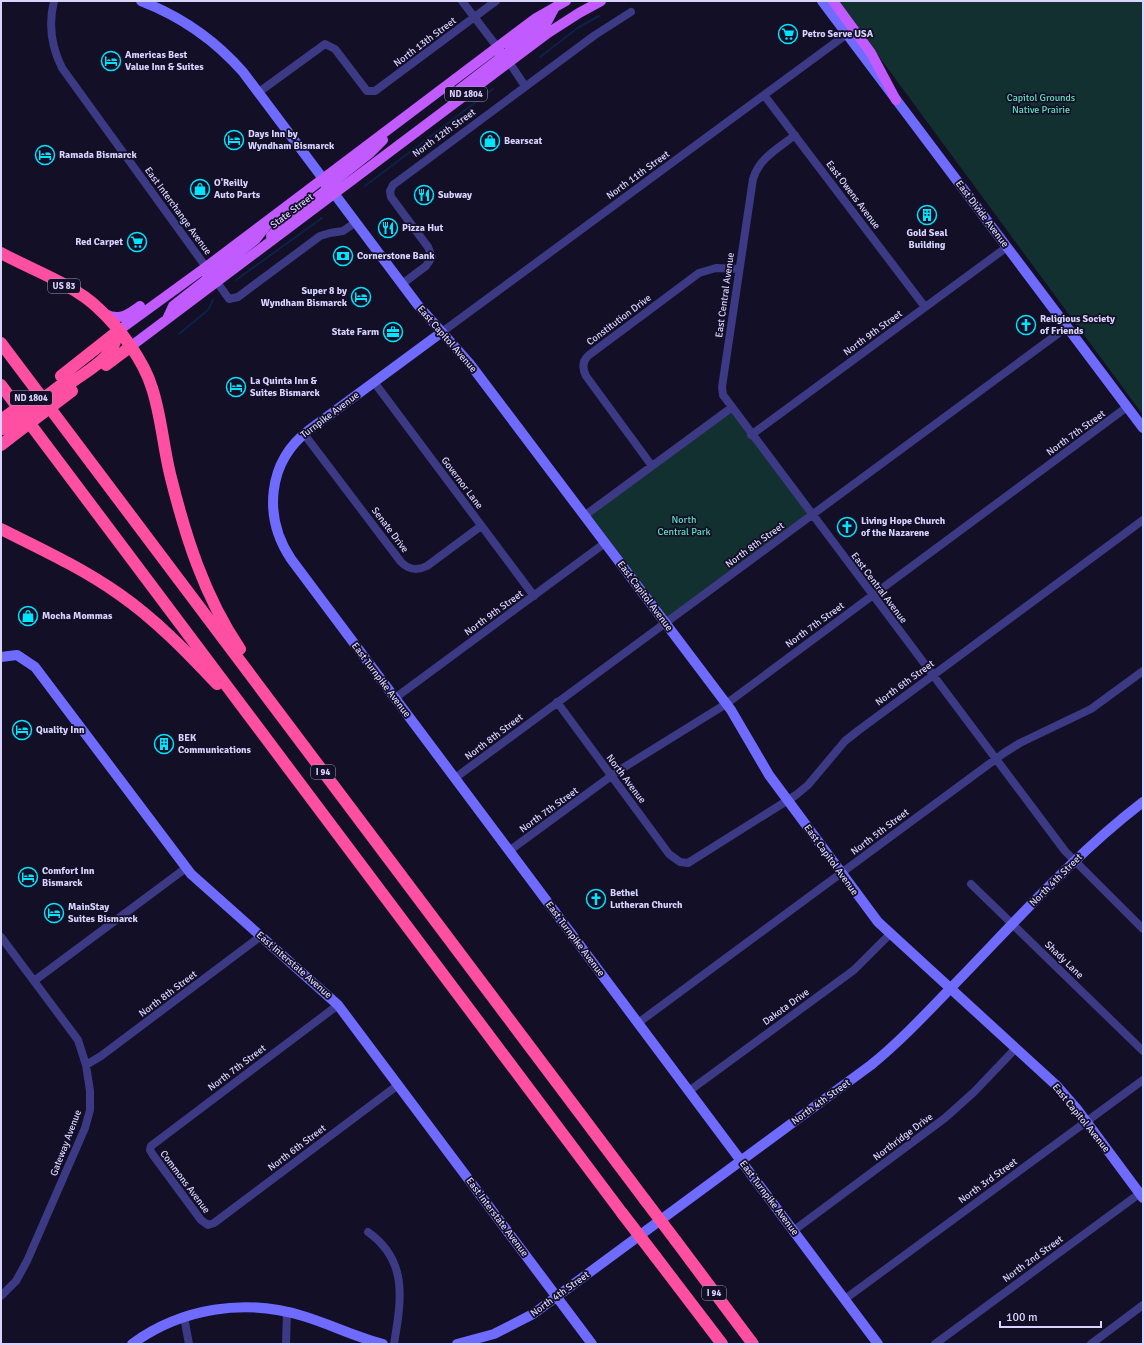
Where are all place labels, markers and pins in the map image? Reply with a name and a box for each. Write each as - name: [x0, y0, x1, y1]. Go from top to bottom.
- supermarket icon: Petro Serve USA: [777, 23, 799, 45]
- place label: Petro Serve USA: [802, 28, 874, 40]
- place label: Americas Best Value Inn & Suites: [125, 49, 204, 73]
- hotel icon: Americas Best Value Inn & Suites: [100, 50, 122, 72]
- place label: Days Inn by Wyndham Bismarck: [248, 128, 335, 152]
- hotel icon: Days Inn by Wyndham Bismarck: [223, 129, 245, 151]
- shop icon: Bearscat: [479, 130, 501, 152]
- place label: Bearscat: [504, 135, 542, 147]
- hotel icon: Ramada Bismarck: [34, 144, 56, 166]
- place label: Ramada Bismarck: [59, 149, 137, 161]
- place label: O'Reilly Auto Parts: [214, 177, 261, 201]
- shop icon: O'Reilly Auto Parts: [189, 178, 211, 200]
- restaurant icon: Subway: [413, 184, 435, 206]
- place label: Subway: [438, 189, 472, 201]
- building icon: Gold Seal Building: [916, 204, 938, 226]
- restaurant icon: Pizza Hut: [377, 217, 399, 239]
- place label: Pizza Hut: [402, 222, 444, 234]
- place label: Gold Seal Building: [906, 227, 948, 251]
- supermarket icon: Red Carpet: [126, 231, 148, 253]
- place label: Red Carpet: [75, 236, 123, 248]
- bank icon: Cornerstone Bank: [332, 245, 354, 267]
- place label: Cornerstone Bank: [357, 250, 435, 262]
- place label: Super 8 by Wyndham Bismarck: [261, 285, 348, 309]
- hotel icon: Super 8 by Wyndham Bismarck: [350, 286, 372, 308]
- place label: Religious Society of Friends: [1040, 313, 1115, 337]
- church icon: Religious Society of Friends: [1015, 314, 1037, 336]
- office icon: State Farm: [382, 321, 404, 343]
- place label: State Farm: [332, 326, 379, 338]
- place label: La Quinta Inn & Suites Bismarck: [250, 375, 321, 399]
- hotel icon: La Quinta Inn & Suites Bismarck: [225, 376, 247, 398]
- place label: Living Hope Church of the Nazarene: [861, 515, 946, 539]
- church icon: Living Hope Church of the Nazarene: [836, 516, 858, 538]
- shop icon: Mocha Mommas: [17, 605, 39, 627]
- place label: Mocha Mommas: [42, 610, 113, 622]
- hotel icon: Quality Inn: [11, 719, 33, 741]
- place label: Quality Inn: [36, 724, 85, 736]
- place label: BEK Communications: [178, 732, 252, 756]
- building icon: BEK Communications: [153, 733, 175, 755]
- place label: Comfort Inn Bismarck: [42, 865, 95, 889]
- hotel icon: Comfort Inn Bismarck: [17, 866, 39, 888]
- place label: Bethel Lutheran Church: [610, 887, 683, 911]
- church icon: Bethel Lutheran Church: [585, 888, 607, 910]
- place label: MainStay Suites Bismarck: [68, 901, 139, 925]
- hotel icon: MainStay Suites Bismarck: [43, 902, 65, 924]

